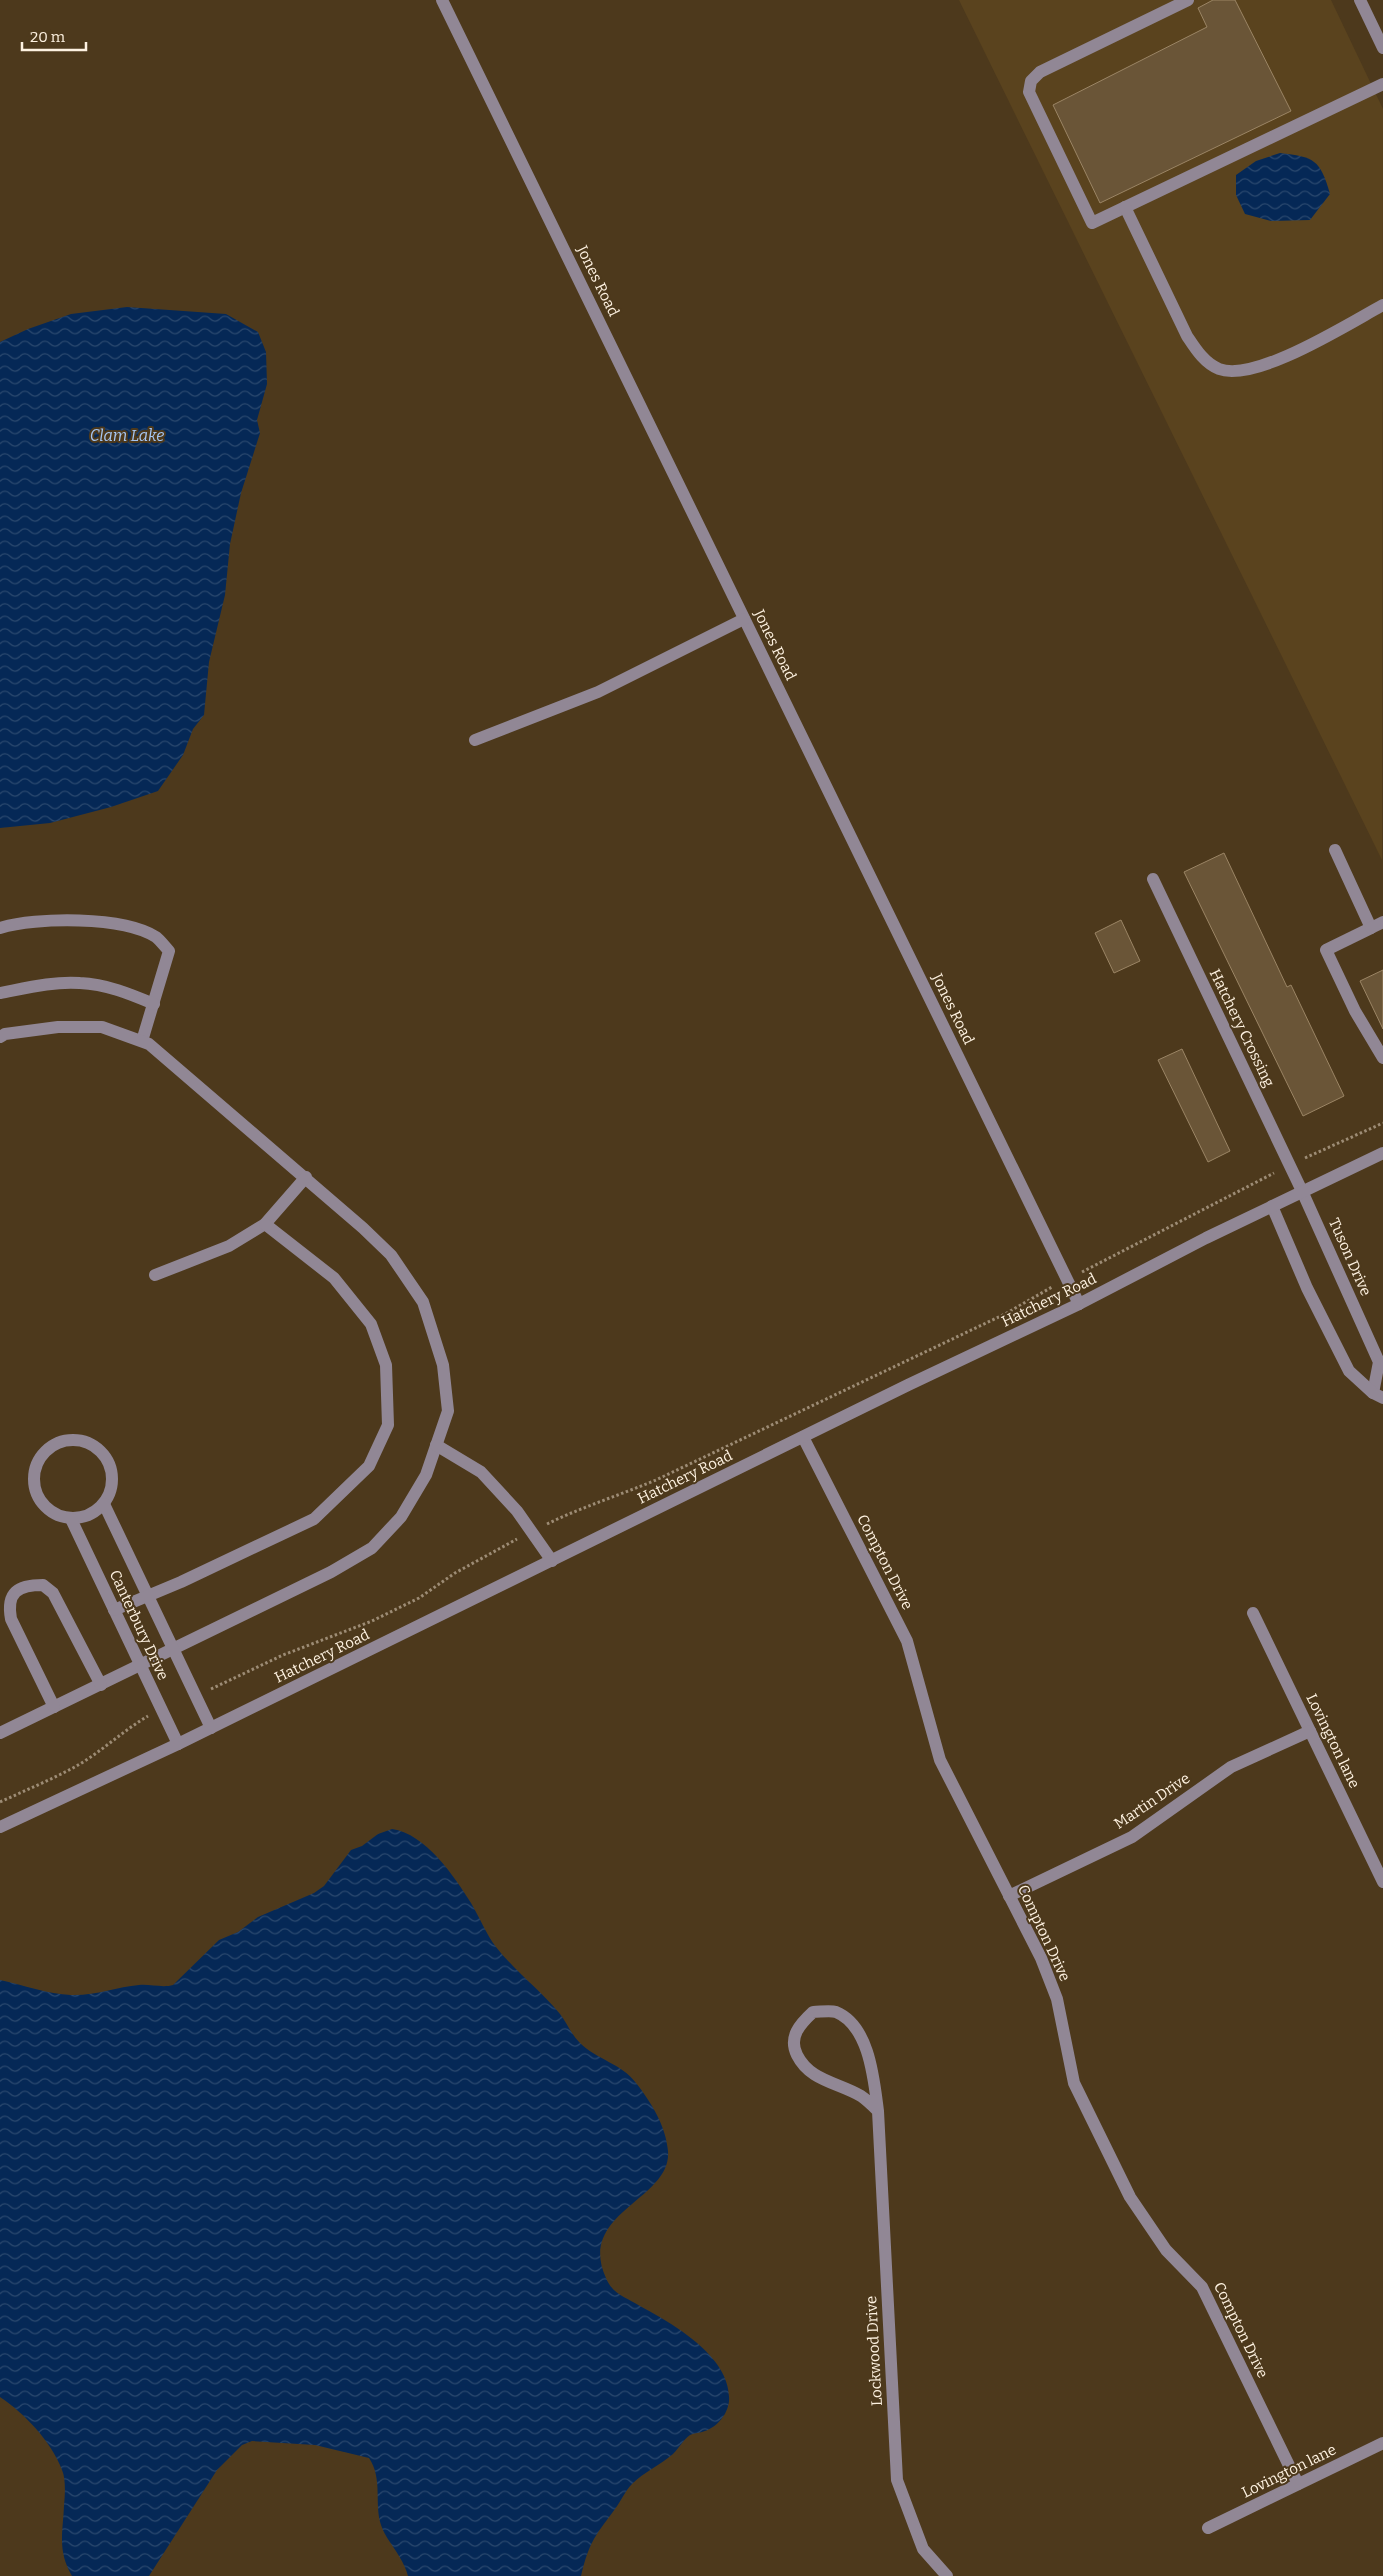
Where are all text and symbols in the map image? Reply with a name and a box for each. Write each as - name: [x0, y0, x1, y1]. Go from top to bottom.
- scale bar: [22, 20, 86, 52]
- text: 20 m: [30, 28, 66, 46]
- street label: Jones Road: [573, 242, 623, 319]
- water label: Clam Lake: [90, 426, 164, 445]
- street label: Jones Road: [750, 606, 800, 683]
- street label: Hatchery Crossing: [1206, 966, 1278, 1090]
- street label: Jones Road: [928, 970, 978, 1047]
- street label: Tuson Drive: [1325, 1215, 1375, 1299]
- street label: Hatchery Road: [999, 1269, 1099, 1331]
- street label: Hatchery Road: [635, 1446, 735, 1508]
- street label: Compton Drive: [853, 1511, 917, 1613]
- street label: Canterbury Drive: [106, 1567, 172, 1683]
- street label: Hatchery Road: [272, 1625, 372, 1687]
- street label: Lovington lane: [1302, 1691, 1364, 1791]
- street label: Martin Drive: [1111, 1769, 1193, 1833]
- street label: Compton Drive: [1014, 1882, 1074, 1984]
- street label: Compton Drive: [1210, 2279, 1272, 2381]
- street label: Lockwood Drive: [862, 2295, 886, 2407]
- street label: Lovington lane: [1239, 2440, 1339, 2502]

